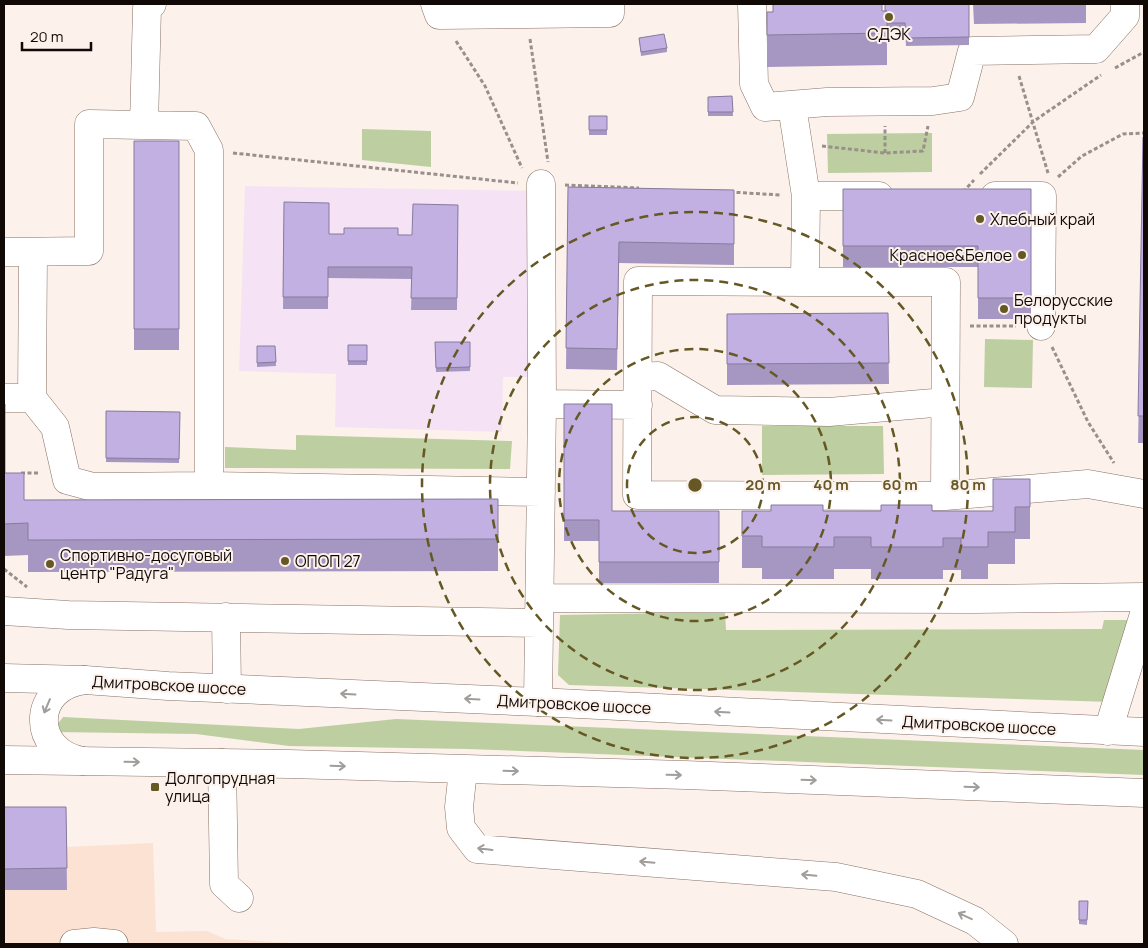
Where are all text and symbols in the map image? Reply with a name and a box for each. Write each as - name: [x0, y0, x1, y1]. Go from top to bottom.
- marker: СДЭК: [883, 11, 895, 23]
- scale bar: [22, 20, 91, 52]
- place label: СДЭК: [867, 23, 911, 45]
- text: 20 m: [30, 26, 63, 47]
- place label: Хлебный край: [990, 208, 1095, 230]
- marker: Хлебный край: [974, 213, 986, 225]
- place label: Красное&Белое: [890, 244, 1012, 266]
- marker: Красное&Белое: [1016, 249, 1028, 261]
- place label: Белорусские продукты: [1014, 289, 1113, 329]
- marker: Белорусские продукты: [998, 303, 1010, 315]
- text: 20 m: [745, 474, 781, 495]
- text: 40 m: [813, 474, 849, 495]
- text: 60 m: [882, 474, 918, 495]
- text: 80 m: [950, 474, 986, 495]
- centre of rings: [686, 476, 704, 494]
- place label: Спортивно-досуговый центр "Радуга": [60, 544, 232, 584]
- place label: ОПОП 27: [295, 550, 361, 572]
- marker: ОПОП 27: [279, 555, 291, 567]
- marker: Спортивно-досуговый центр "Радуга": [44, 558, 56, 570]
- street label: Дмитровское шоссе: [91, 670, 247, 700]
- one-way arrow: [341, 689, 357, 699]
- street label: Дмитровское шоссе: [496, 689, 652, 719]
- one-way arrow: [464, 695, 480, 704]
- one-way arrow: [42, 698, 52, 713]
- one-way arrow: [714, 707, 730, 716]
- street label: Дмитровское шоссе: [901, 710, 1057, 740]
- one-way arrow: [876, 715, 892, 724]
- one-way arrow: [123, 757, 139, 767]
- one-way arrow: [330, 761, 346, 770]
- one-way arrow: [503, 766, 519, 776]
- place label: Долгопрудная улица: [165, 767, 275, 807]
- one-way arrow: [666, 770, 682, 780]
- one-way arrow: [801, 776, 817, 785]
- marker: Долгопрудная улица: [149, 781, 161, 793]
- one-way arrow: [963, 782, 979, 792]
- one-way arrow: [477, 844, 493, 854]
- one-way arrow: [639, 858, 655, 867]
- one-way arrow: [801, 870, 817, 880]
- one-way arrow: [957, 911, 972, 921]

